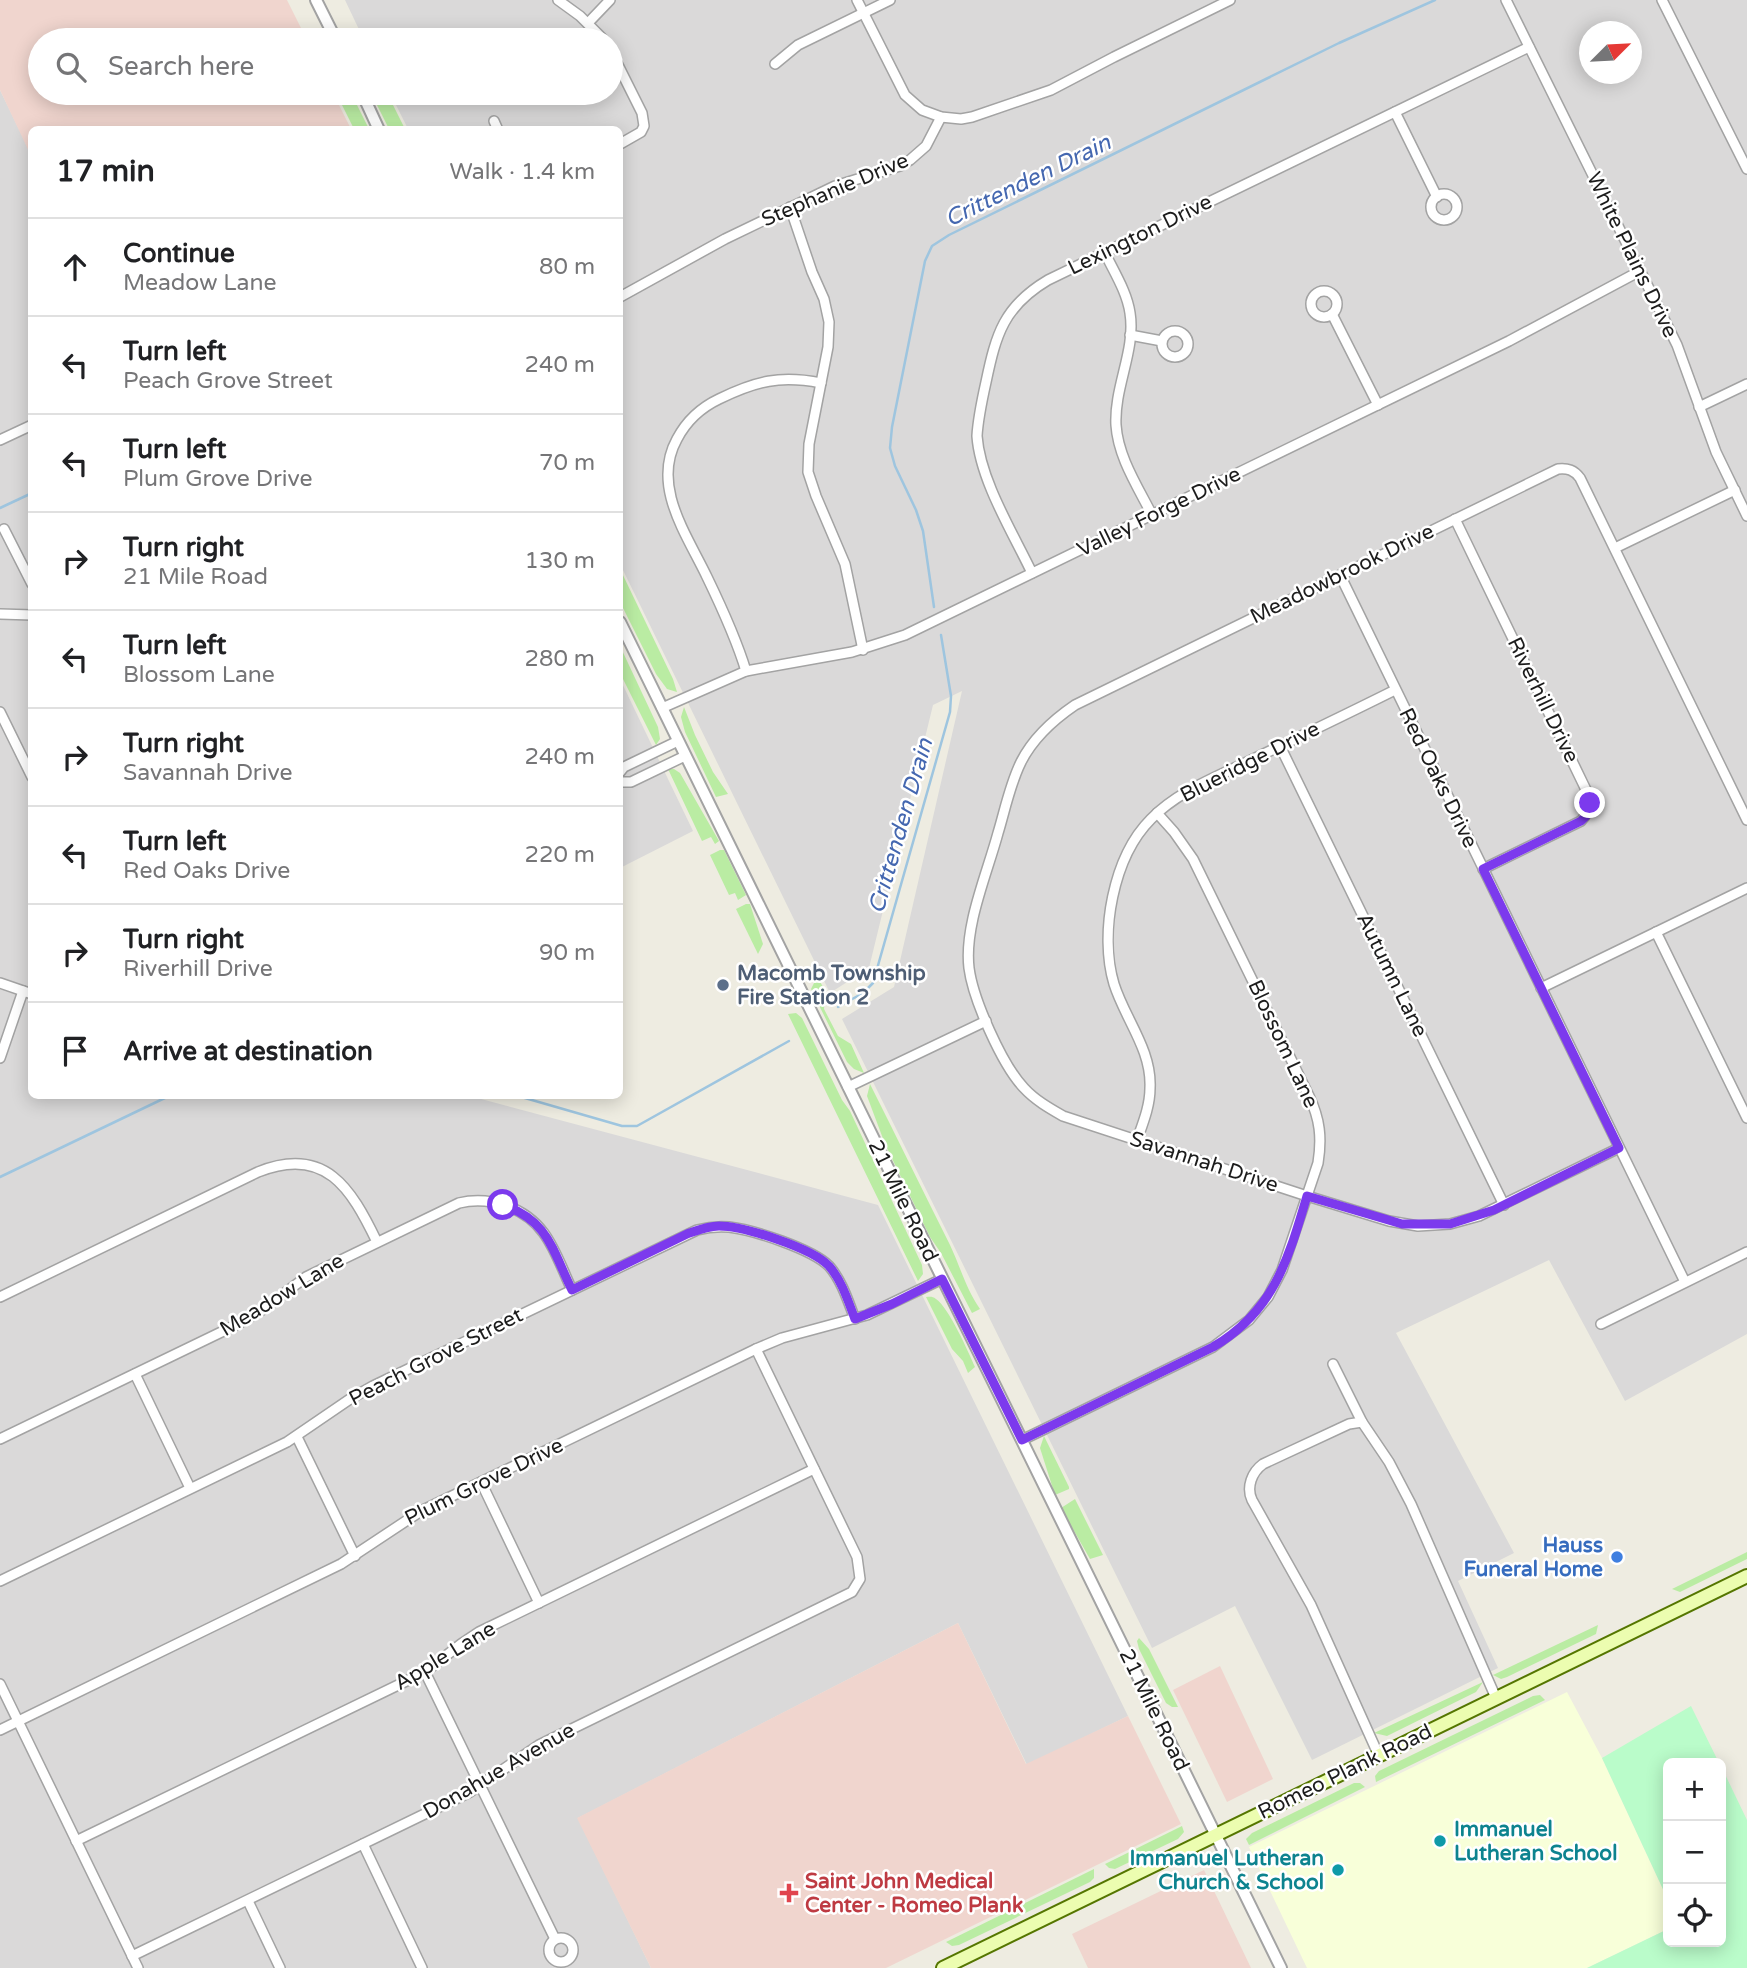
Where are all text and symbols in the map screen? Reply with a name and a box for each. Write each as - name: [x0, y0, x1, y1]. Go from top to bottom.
- north arrow: [1579, 21, 1642, 84]
- search box: [28, 28, 623, 105]
- icon: search: [52, 48, 90, 86]
- text: Search here: [108, 51, 254, 82]
- water label: Crittenden Drain: [941, 128, 1116, 233]
- street label: Stephanie Drive: [758, 148, 912, 232]
- text: 17 min: [56, 153, 155, 190]
- text: Walk · 1.4 km: [450, 158, 595, 186]
- street label: White Plains Drive: [1581, 168, 1683, 342]
- street label: Lexington Drive: [1064, 189, 1216, 281]
- text: Continue: [123, 238, 235, 269]
- icon: ahead: [56, 248, 94, 286]
- text: 80 m: [539, 253, 595, 281]
- text: Meadow Lane: [123, 269, 277, 297]
- text: Turn left: [123, 336, 226, 367]
- icon: left: [56, 346, 94, 384]
- text: 240 m: [525, 351, 595, 379]
- text: Peach Grove Street: [123, 367, 333, 395]
- text: Turn left: [123, 434, 226, 465]
- icon: left: [56, 444, 94, 482]
- text: 70 m: [539, 449, 595, 477]
- street label: Valley Forge Drive: [1073, 461, 1245, 562]
- text: Plum Grove Drive: [123, 465, 313, 493]
- street label: Meadowbrook Drive: [1246, 519, 1438, 629]
- text: Turn right: [123, 532, 244, 563]
- icon: right: [56, 542, 94, 580]
- text: 130 m: [525, 547, 595, 575]
- text: 21 Mile Road: [123, 563, 268, 591]
- text: Turn left: [123, 630, 226, 661]
- street label: Riverhill Drive: [1502, 633, 1584, 767]
- icon: left: [56, 640, 94, 678]
- text: 280 m: [525, 645, 595, 673]
- text: Blossom Lane: [123, 661, 275, 689]
- street label: Red Oaks Drive: [1393, 704, 1483, 852]
- street label: Blueridge Drive: [1176, 716, 1324, 808]
- text: Turn right: [123, 728, 244, 759]
- water label: Crittenden Drain: [863, 734, 940, 917]
- icon: right: [56, 738, 94, 776]
- text: 240 m: [525, 743, 595, 771]
- text: Savannah Drive: [123, 759, 292, 787]
- route end: [1574, 787, 1605, 818]
- text: Turn left: [123, 826, 226, 857]
- icon: left: [56, 836, 94, 874]
- text: 220 m: [525, 841, 595, 869]
- text: Red Oaks Drive: [123, 857, 290, 885]
- street label: Autumn Lane: [1351, 909, 1433, 1041]
- text: Turn right: [123, 924, 244, 955]
- icon: right: [56, 934, 94, 972]
- text: 90 m: [539, 939, 595, 967]
- text: Riverhill Drive: [123, 955, 273, 983]
- place label: Macomb Township Fire Station 2: [737, 961, 926, 1010]
- street label: Blossom Lane: [1242, 976, 1324, 1112]
- marker: Macomb Township Fire Station 2: [715, 977, 731, 993]
- icon: arrive: [56, 1032, 94, 1070]
- text: Arrive at destination: [123, 1036, 373, 1067]
- street label: Savannah Drive: [1127, 1126, 1282, 1198]
- street label: 21 Mile Road: [863, 1136, 943, 1266]
- route start: [487, 1189, 518, 1220]
- street label: Meadow Lane: [215, 1248, 349, 1342]
- street label: Peach Grove Street: [345, 1302, 527, 1412]
- street label: Plum Grove Drive: [401, 1433, 567, 1531]
- place label: Hauss Funeral Home: [1463, 1533, 1603, 1582]
- marker: Hauss Funeral Home: [1609, 1549, 1625, 1565]
- street label: Apple Lane: [390, 1616, 500, 1696]
- street label: 21 Mile Road: [1114, 1645, 1194, 1775]
- street label: Donahue Avenue: [419, 1717, 579, 1825]
- street label: Romeo Plank Road: [1254, 1719, 1436, 1825]
- map controls: [1663, 1758, 1726, 1947]
- button: +: [1663, 1758, 1726, 1821]
- place label: Immanuel Lutheran School: [1454, 1817, 1617, 1866]
- button: −: [1663, 1821, 1726, 1884]
- marker: Immanuel Lutheran School: [1432, 1833, 1448, 1849]
- place label: Immanuel Lutheran Church & School: [1130, 1846, 1324, 1895]
- marker: Immanuel Lutheran Church & School: [1330, 1862, 1346, 1878]
- place label: Saint John Medical Center - Romeo Plank: [805, 1869, 1024, 1918]
- marker: Saint John Medical Center - Romeo Plank: [779, 1883, 799, 1903]
- button: locate: [1663, 1884, 1726, 1947]

